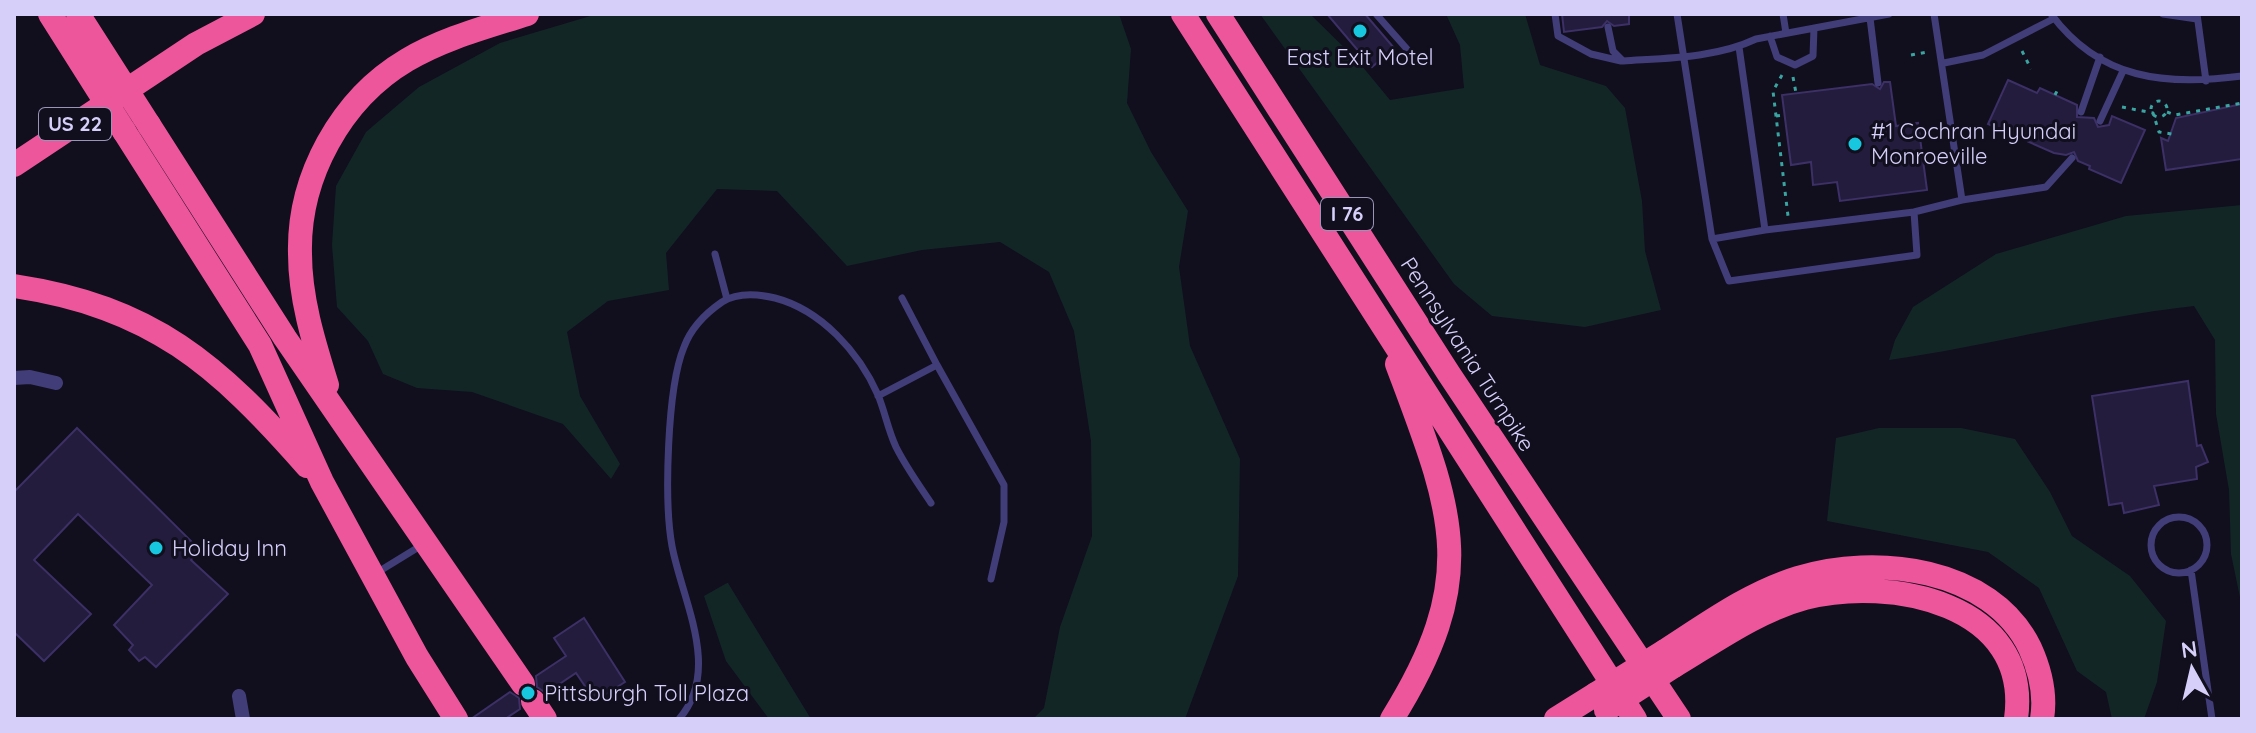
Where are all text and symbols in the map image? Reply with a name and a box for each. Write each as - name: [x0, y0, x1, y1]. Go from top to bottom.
- marker: East Exit Motel: [1351, 22, 1369, 40]
- place label: East Exit Motel: [1286, 43, 1434, 71]
- road number: US 22: [39, 108, 111, 140]
- place label: #1 Cochran Hyundai Monroeville: [1871, 117, 2076, 170]
- marker: #1 Cochran Hyundai Monroeville: [1846, 135, 1864, 153]
- road number: I 76: [1321, 198, 1373, 230]
- street label: Pennsylvania Turnpike: [1395, 252, 1541, 456]
- place label: Holiday Inn: [172, 534, 287, 562]
- marker: Holiday Inn: [147, 539, 165, 557]
- north arrow: [2152, 629, 2232, 709]
- text: N: [2179, 634, 2199, 664]
- place label: Pittsburgh Toll Plaza: [544, 679, 749, 707]
- marker: Pittsburgh Toll Plaza: [519, 684, 537, 702]

